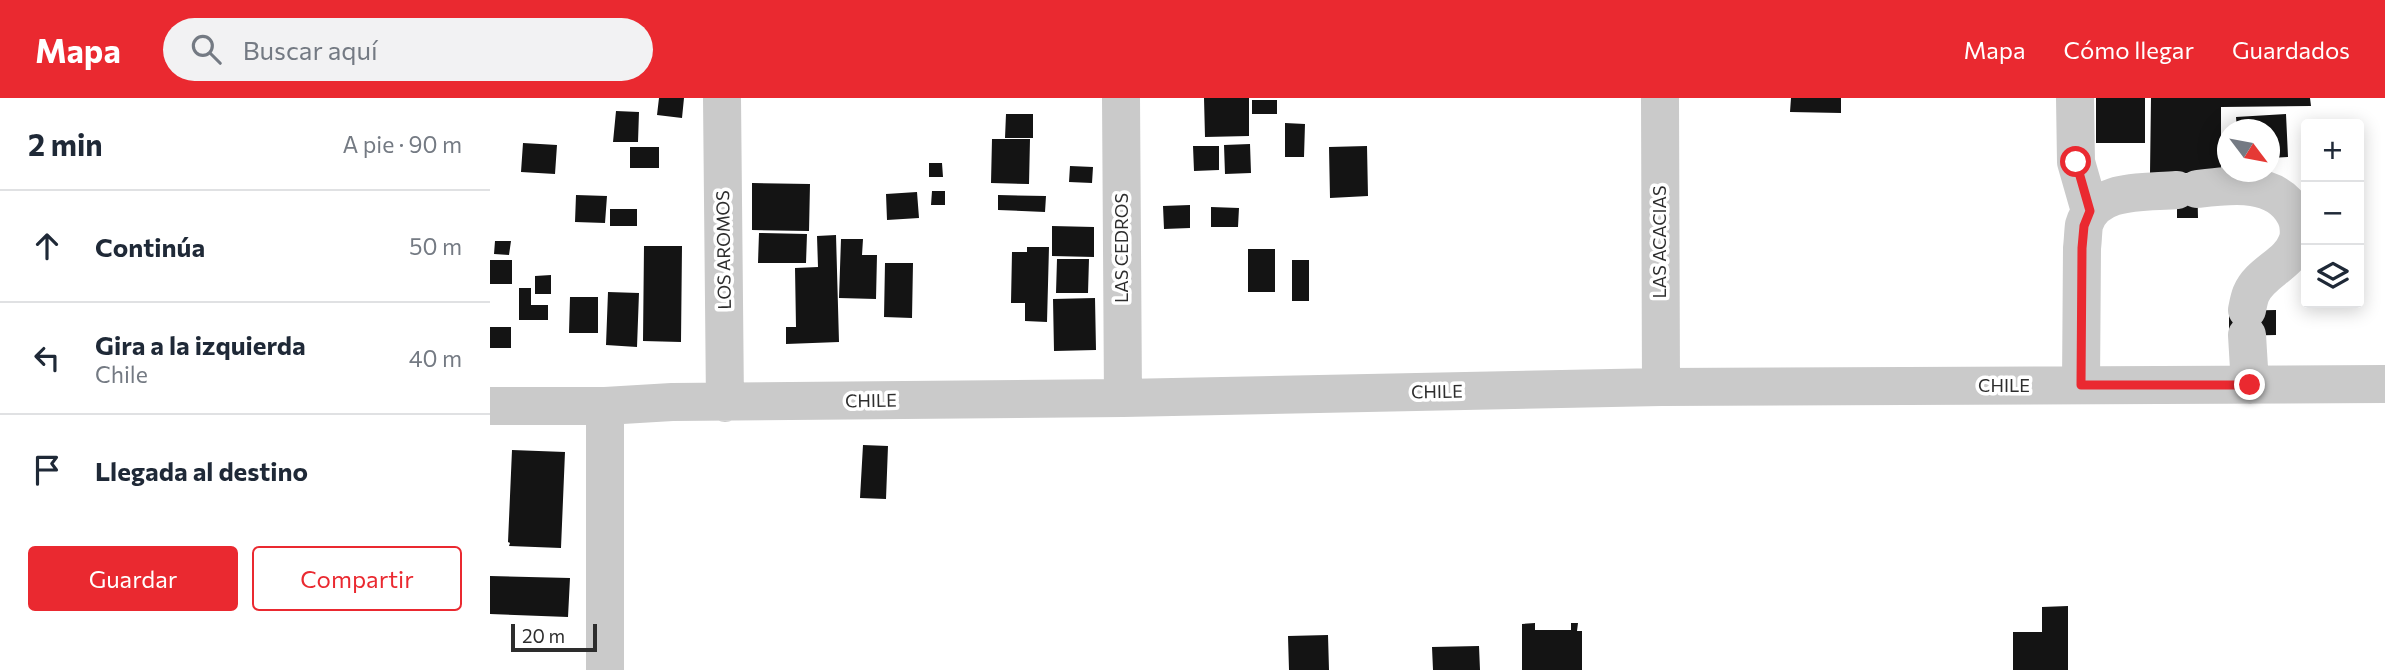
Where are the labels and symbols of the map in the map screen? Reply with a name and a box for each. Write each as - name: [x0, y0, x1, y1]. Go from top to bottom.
- north arrow: [2217, 119, 2280, 182]
- route start: [2060, 146, 2091, 177]
- street label: LAS ACACIAS: [1648, 185, 1670, 299]
- street label: LOS AROMOS: [711, 190, 735, 310]
- street label: LAS CEDROS: [1110, 193, 1132, 303]
- route end: [2234, 369, 2265, 400]
- street label: CHILE: [1978, 374, 2030, 396]
- street label: CHILE: [1411, 380, 1463, 402]
- street label: CHILE: [845, 389, 897, 411]
- scale bar: [511, 621, 597, 653]

